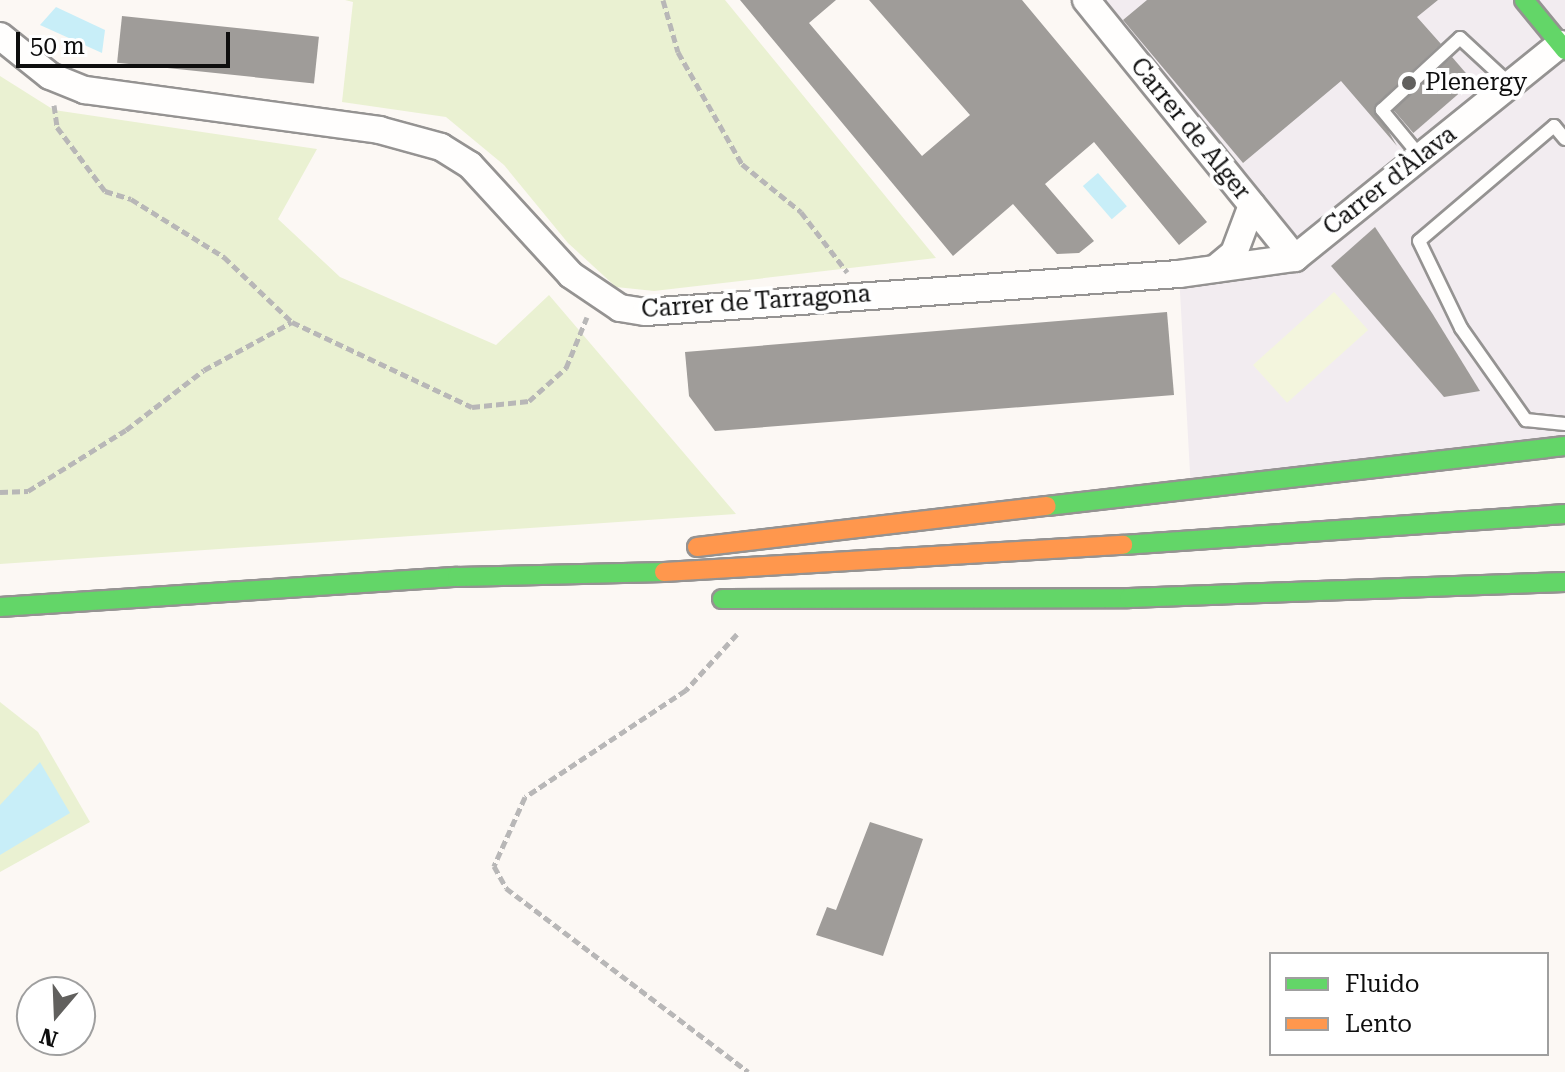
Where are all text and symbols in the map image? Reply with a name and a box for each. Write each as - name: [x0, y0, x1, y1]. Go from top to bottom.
- scale bar: [20, 16, 234, 66]
- text: 50 m: [30, 32, 85, 60]
- street label: Carrer de Alger: [1124, 52, 1256, 206]
- place label: Plenergy: [1425, 69, 1527, 97]
- marker: Plenergy: [1400, 74, 1418, 92]
- street label: Carrer d'Àlava: [1318, 120, 1462, 242]
- street label: Carrer de Tarragona: [640, 280, 872, 324]
- legend: [1269, 952, 1549, 1056]
- text: Fluido: [1345, 970, 1420, 998]
- north arrow: [16, 976, 96, 1056]
- text: Lento: [1345, 1010, 1412, 1038]
- text: N: [37, 1023, 61, 1052]

